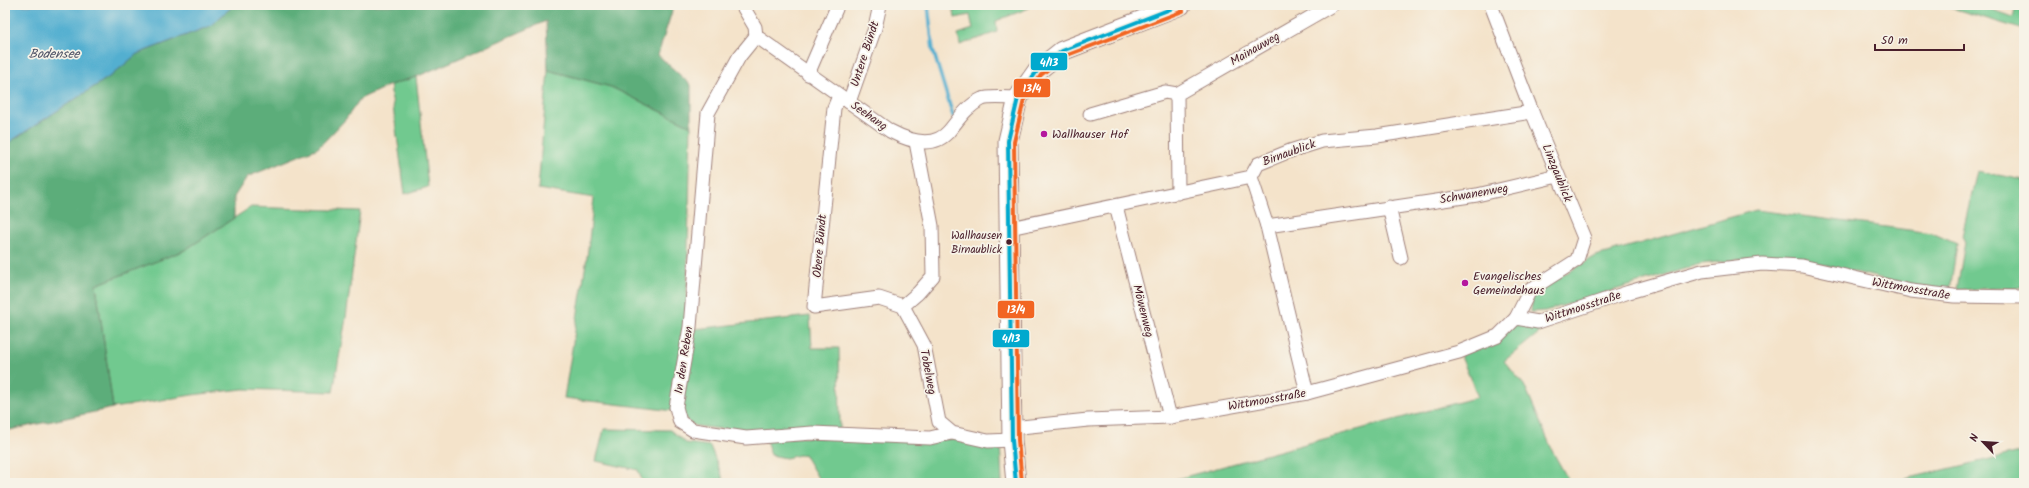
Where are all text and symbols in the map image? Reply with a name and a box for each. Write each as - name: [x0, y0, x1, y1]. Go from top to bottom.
- street label: Untere Bündt: [845, 18, 885, 89]
- scale bar: [1875, 26, 1964, 52]
- street label: Mainauweg: [1226, 27, 1284, 71]
- text: 50 m: [1881, 31, 1908, 50]
- water label: Bodensee: [29, 44, 80, 65]
- line badge: 4/13: [1030, 52, 1068, 71]
- text: 4/13: [1040, 54, 1058, 72]
- line badge: 13/4: [1013, 78, 1051, 98]
- text: 13/4: [1023, 80, 1041, 98]
- street label: Seehang: [847, 96, 892, 136]
- place label: Wallhauser Hof: [1052, 125, 1129, 144]
- marker: Wallhauser Hof: [1039, 129, 1049, 139]
- street label: Birnaublick: [1260, 134, 1319, 171]
- street label: Linzgaublick: [1537, 141, 1577, 205]
- street label: Schwanenweg: [1438, 179, 1510, 209]
- street label: Obere Bündt: [808, 213, 832, 279]
- place label: Wallhausen Birnaublick: [951, 227, 1003, 259]
- marker: Wallhausen Birnaublick: [1004, 237, 1014, 247]
- place label: Evangelisches Gemeindehaus: [1473, 267, 1544, 300]
- street label: Wittmoosstraße: [1871, 273, 1952, 305]
- marker: Evangelisches Gemeindehaus: [1460, 278, 1470, 288]
- street label: Möwenweg: [1127, 283, 1159, 340]
- street label: Wittmoosstraße: [1543, 286, 1624, 328]
- line badge: 13/4: [997, 300, 1035, 319]
- text: 13/4: [1007, 301, 1025, 319]
- street label: In den Reben: [669, 325, 699, 395]
- line badge: 4/13: [992, 329, 1030, 348]
- text: 4/13: [1002, 330, 1020, 348]
- street label: Tobelweg: [914, 348, 942, 397]
- street label: Wittmoosstraße: [1227, 384, 1308, 416]
- north arrow: [1963, 422, 2003, 462]
- text: N: [1965, 431, 1984, 445]

